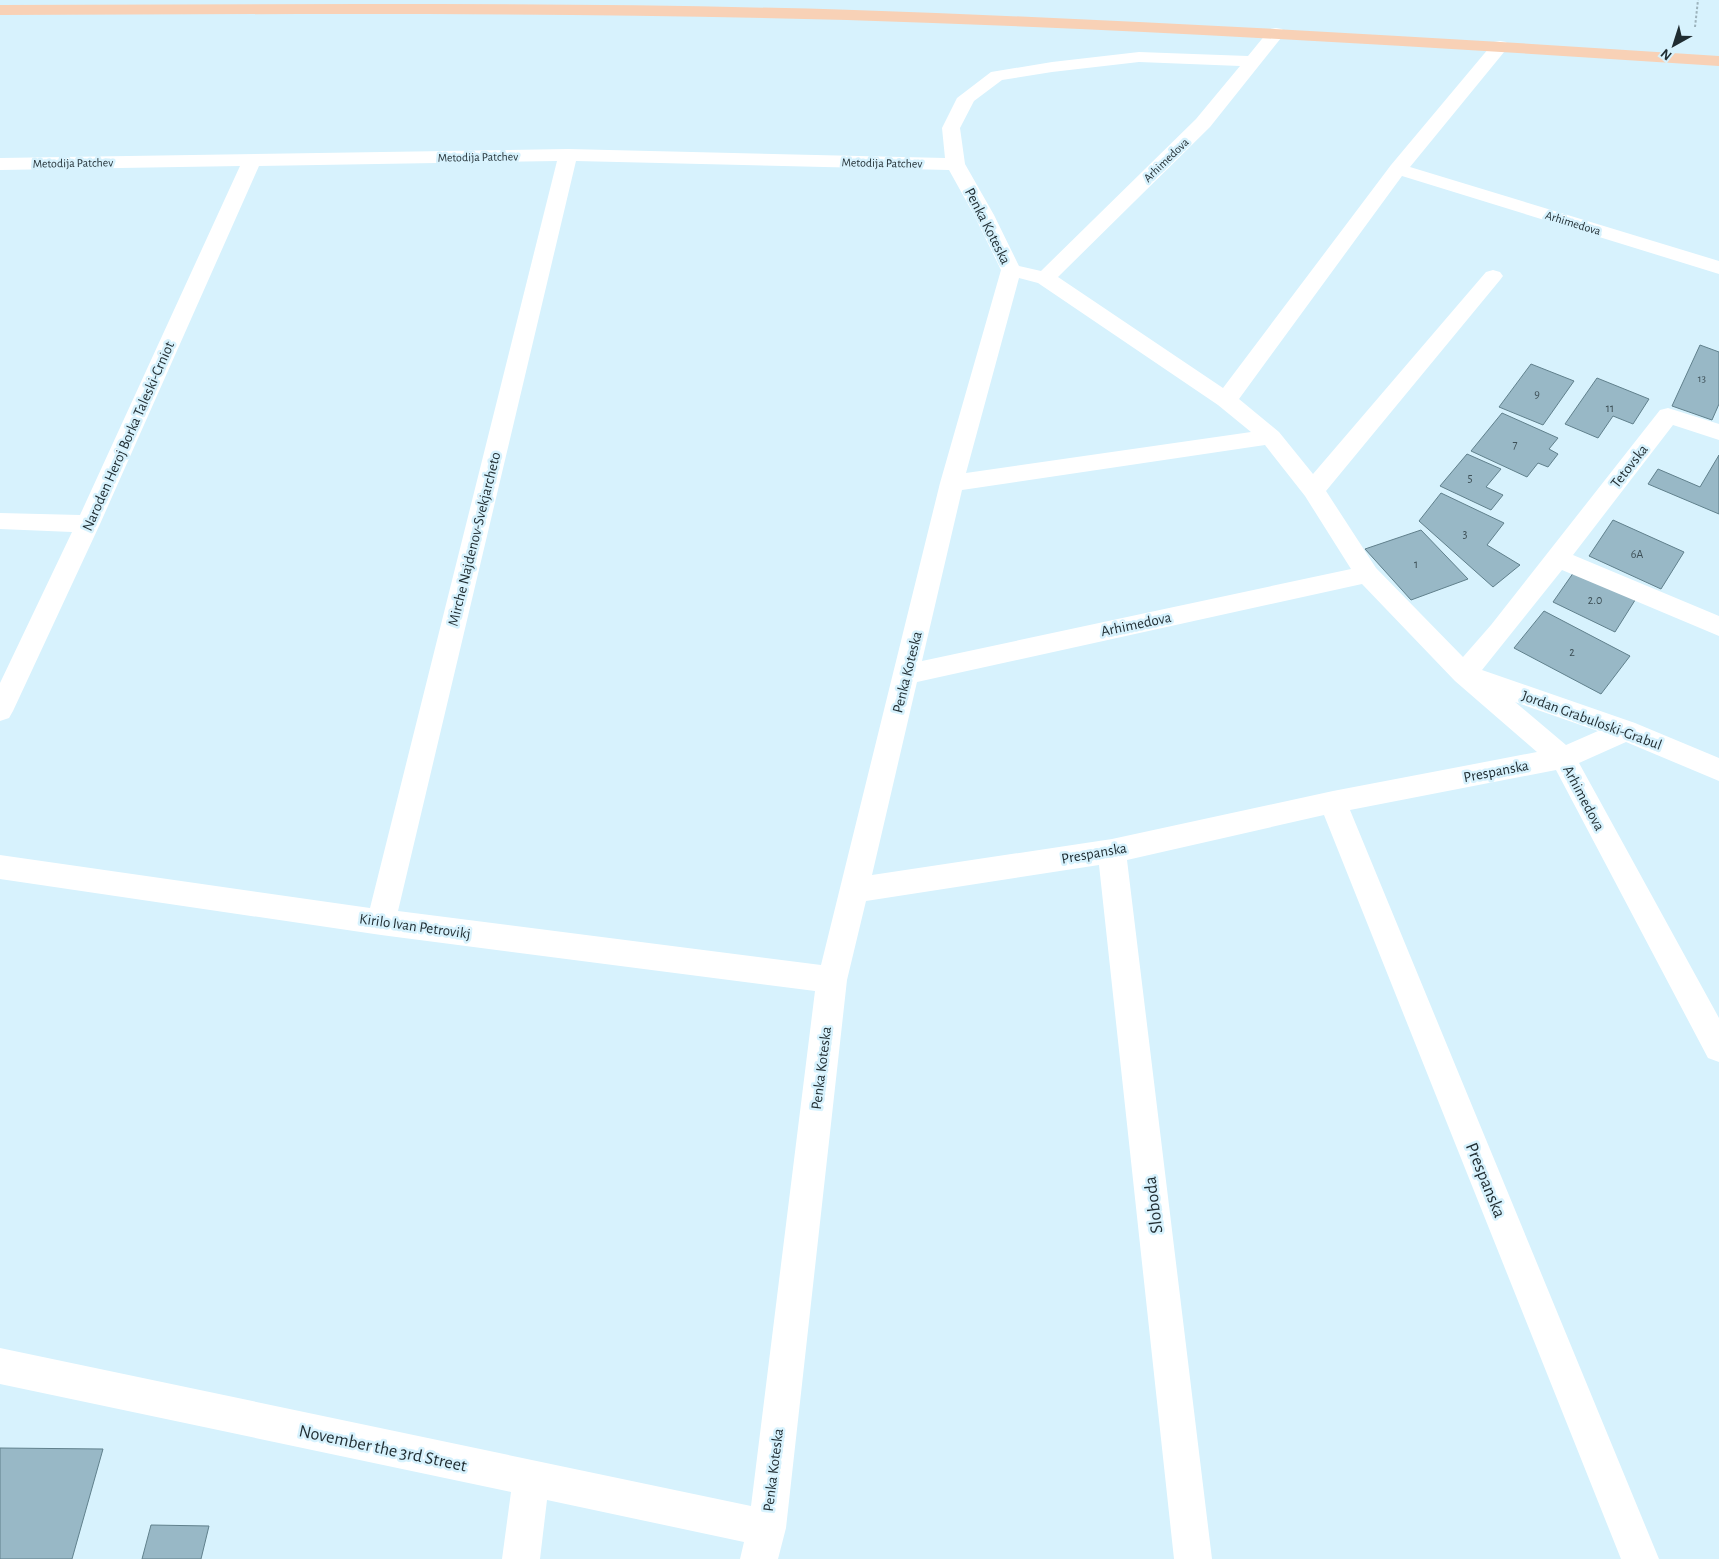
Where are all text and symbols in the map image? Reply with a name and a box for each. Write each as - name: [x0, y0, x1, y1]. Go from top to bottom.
- north arrow: [1649, 20, 1699, 70]
- text: N: [1658, 46, 1675, 63]
- street label: Arhimedova: [1141, 135, 1191, 184]
- street label: Metodija Patchev: [438, 150, 518, 165]
- street label: Metodija Patchev: [33, 156, 113, 171]
- street label: Metodija Patchev: [842, 156, 922, 171]
- street label: Penka Koteska: [962, 186, 1013, 267]
- street label: Arhimedova: [1544, 209, 1603, 237]
- street label: Naroden Heroj Borka Taleski-Crniot: [80, 339, 177, 533]
- house number: 13: [1698, 373, 1707, 384]
- house number: 9: [1534, 388, 1540, 400]
- house number: 11: [1606, 402, 1614, 414]
- house number: 7: [1512, 438, 1518, 450]
- street label: Tetovska: [1608, 442, 1651, 491]
- street label: Mirche Najdenov-Svekjarcheto: [446, 451, 503, 628]
- house number: 5: [1467, 472, 1473, 484]
- house number: 3: [1463, 528, 1468, 540]
- house number: 6А: [1631, 548, 1643, 560]
- house number: 1: [1414, 558, 1418, 570]
- house number: 2.0: [1588, 594, 1602, 606]
- street label: Arhimedova: [1099, 610, 1173, 639]
- street label: Penka Koteska: [890, 630, 925, 714]
- house number: 2: [1569, 646, 1575, 658]
- street label: Jordan Grabuloski-Grabul: [1520, 688, 1664, 753]
- street label: Prespanska: [1462, 758, 1530, 785]
- street label: Arhimedova: [1560, 763, 1607, 833]
- street label: Prespanska: [1060, 840, 1128, 867]
- street label: Kirilo Ivan Petrovikj: [358, 911, 472, 942]
- street label: Penka Koteska: [809, 1026, 834, 1110]
- street label: Prespanska: [1462, 1140, 1508, 1221]
- street label: Sloboda: [1142, 1175, 1166, 1234]
- street label: November the 3rd Street: [297, 1422, 469, 1476]
- street label: Penka Koteska: [761, 1428, 786, 1512]

